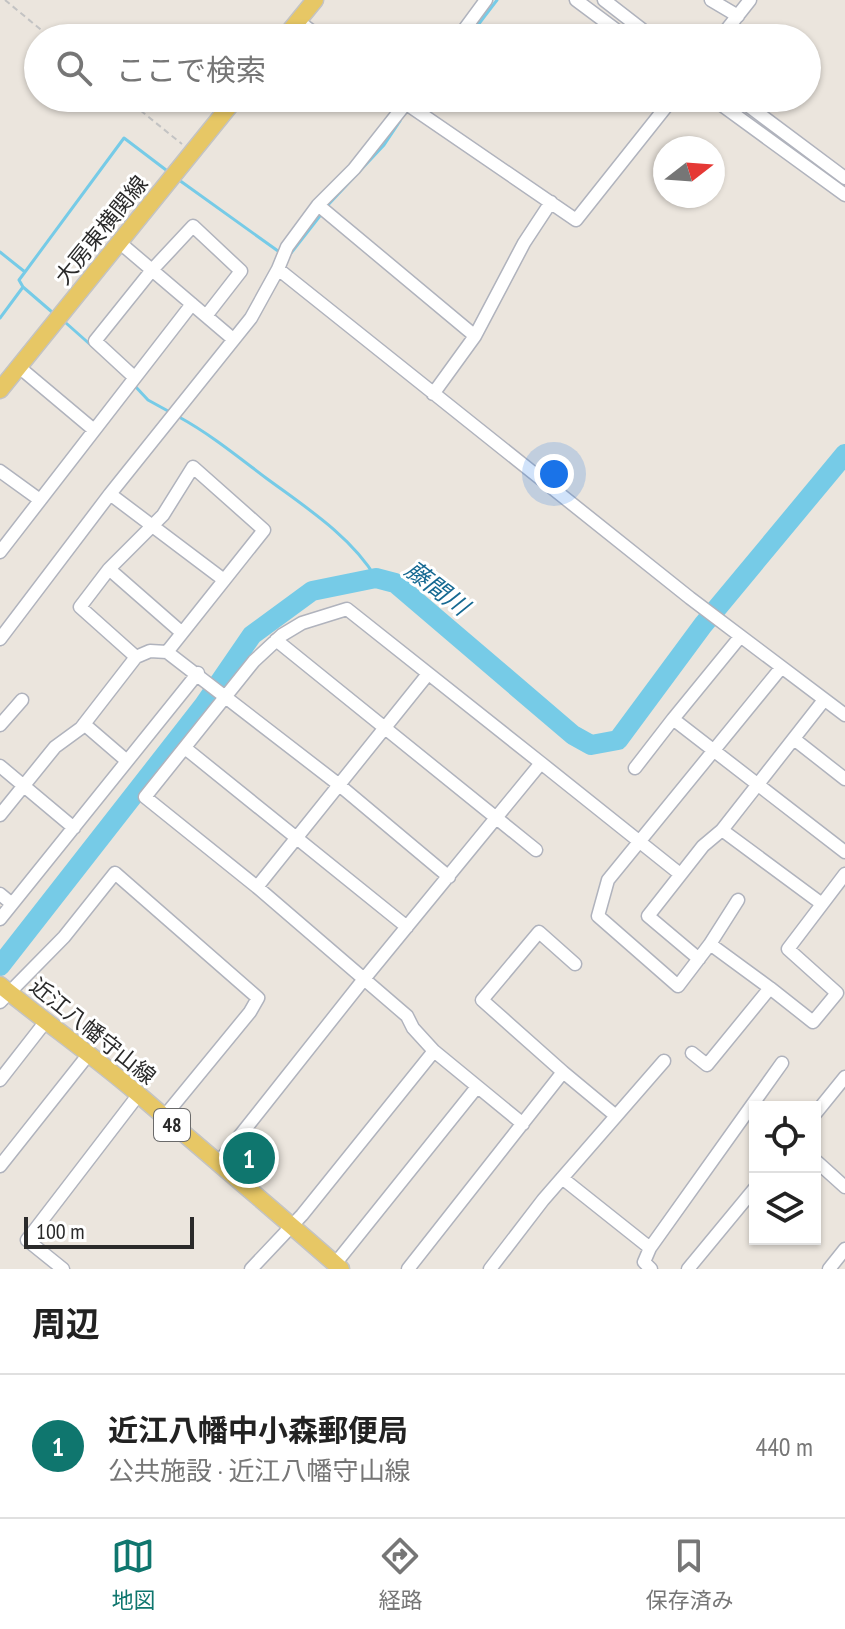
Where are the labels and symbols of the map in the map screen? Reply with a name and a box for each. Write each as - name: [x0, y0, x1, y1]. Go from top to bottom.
- north arrow: [653, 136, 725, 208]
- street label: 大房東横関線: [49, 170, 153, 290]
- your location: [534, 454, 574, 494]
- water label: 藤間川: [399, 554, 477, 624]
- street label: 近江八幡守山線: [24, 972, 162, 1090]
- road number: 48: [154, 1109, 190, 1141]
- pin: 1: [223, 1128, 275, 1188]
- scale bar: [24, 1213, 194, 1249]

